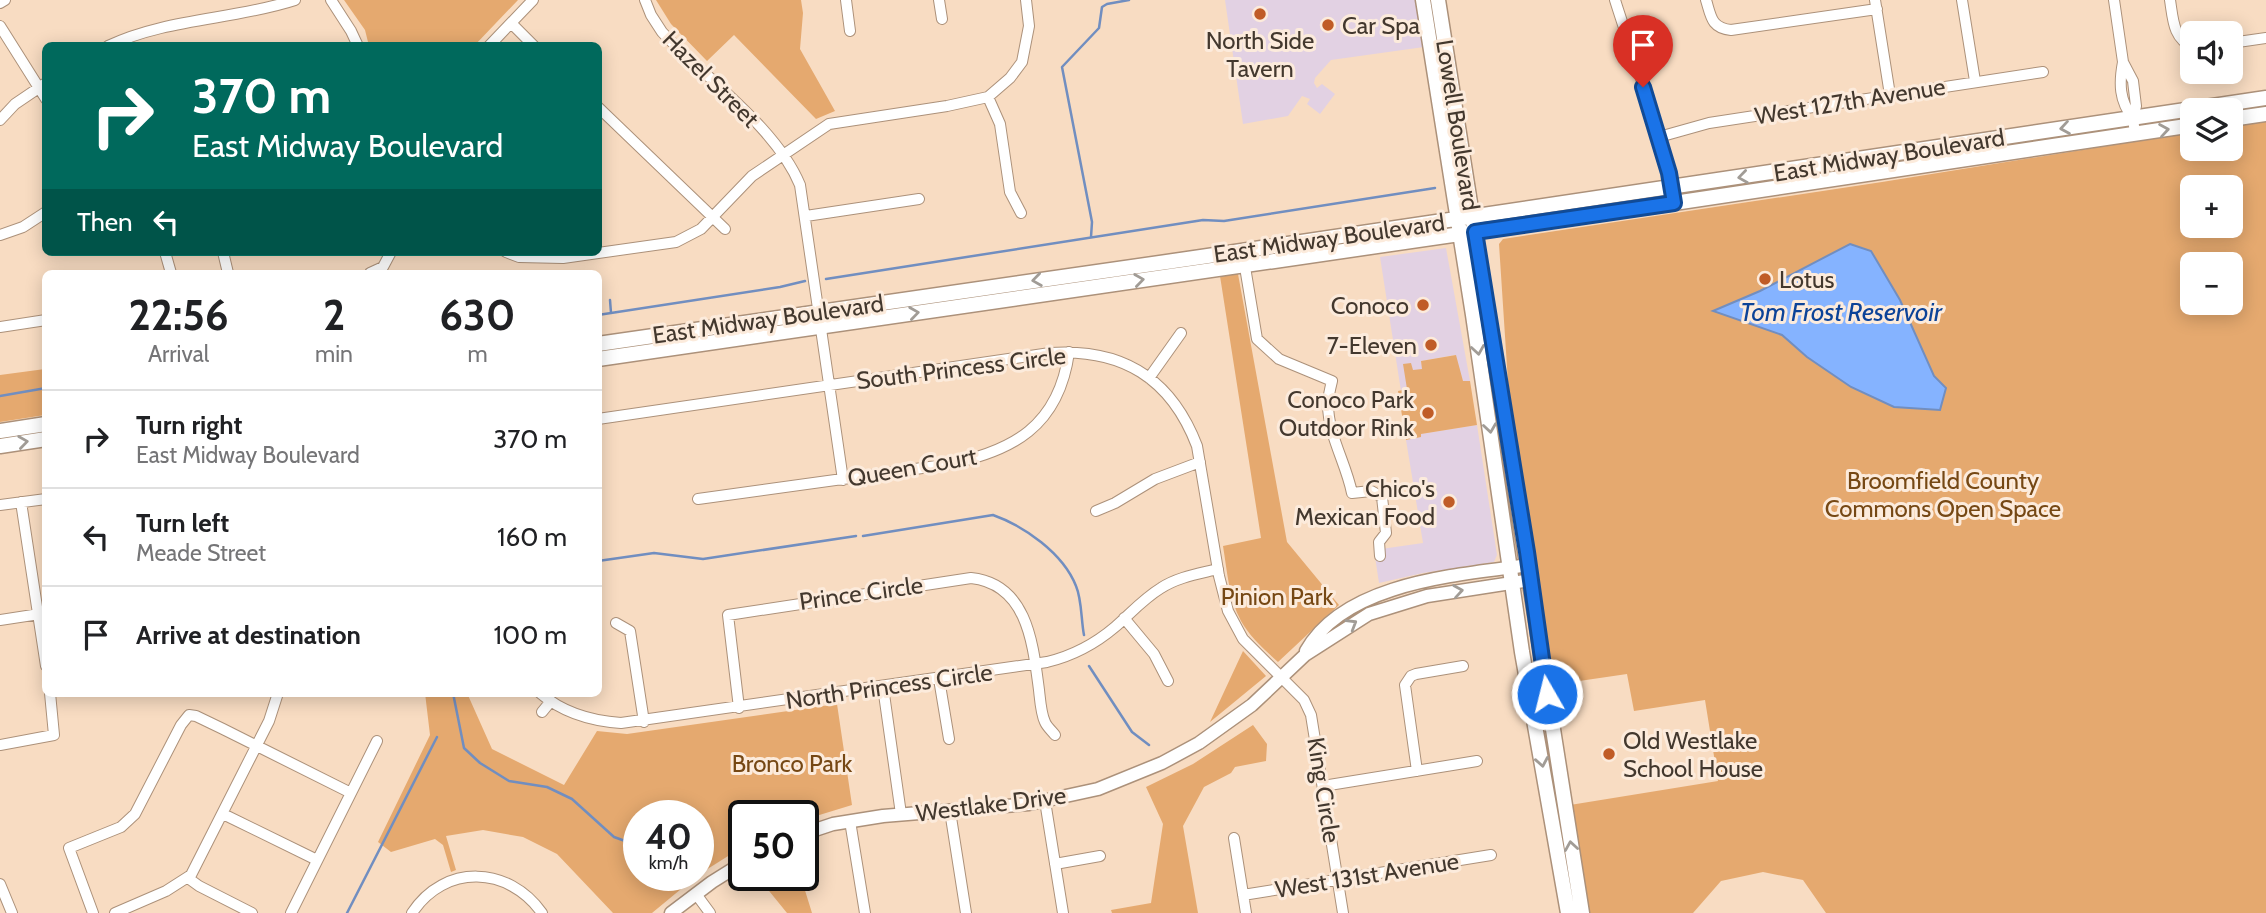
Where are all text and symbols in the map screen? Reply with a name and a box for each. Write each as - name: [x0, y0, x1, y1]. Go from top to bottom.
- marker: North Side Tavern: [1252, 6, 1268, 22]
- place label: Car Spa: [1342, 11, 1421, 40]
- pin: [1613, 15, 1673, 87]
- marker: Car Spa: [1320, 17, 1336, 33]
- map controls: [2180, 21, 2243, 315]
- button: sound: [2180, 21, 2243, 84]
- street label: Hazel Street: [657, 25, 765, 133]
- place label: North Side Tavern: [1206, 26, 1314, 83]
- icon: arrive: [1624, 26, 1662, 64]
- street label: Lowell Boulevard: [1430, 37, 1486, 213]
- text: 370 m: [192, 66, 331, 125]
- icon: right: [77, 70, 168, 161]
- street label: West 127th Avenue: [1753, 72, 1947, 130]
- button: layers: [2180, 98, 2243, 161]
- one-way arrow: [2059, 121, 2071, 136]
- street label: East Midway Boulevard: [1771, 122, 2007, 188]
- one-way arrow: [2158, 123, 2170, 138]
- text: East Midway Boulevard: [192, 126, 503, 165]
- one-way arrow: [1737, 169, 1749, 184]
- button: +: [2180, 175, 2243, 238]
- icon: left: [147, 203, 185, 241]
- text: Then: [77, 206, 133, 238]
- street label: East Midway Boulevard: [1211, 207, 1447, 269]
- button: −: [2180, 252, 2243, 315]
- place label: Lotus: [1779, 265, 1834, 294]
- marker: Lotus: [1757, 271, 1773, 287]
- one-way arrow: [1031, 273, 1043, 288]
- one-way arrow: [1133, 273, 1145, 288]
- street label: East Midway Boulevard: [650, 288, 886, 350]
- text: 22:56: [129, 289, 228, 341]
- text: 2: [323, 289, 345, 341]
- text: 630: [440, 289, 515, 341]
- place label: Conoco: [1331, 291, 1409, 320]
- water label: Tom Frost Reservoir: [1740, 296, 1943, 328]
- marker: Conoco: [1415, 297, 1431, 313]
- one-way arrow: [908, 306, 920, 321]
- place label: 7-Eleven: [1327, 331, 1417, 360]
- marker: 7-Eleven: [1423, 337, 1439, 353]
- text: Arrival: [148, 340, 209, 368]
- text: min: [315, 340, 353, 368]
- text: m: [467, 340, 488, 368]
- street label: South Princess Circle: [855, 341, 1067, 395]
- one-way arrow: [1470, 344, 1485, 356]
- place label: Conoco Park Outdoor Rink: [1279, 385, 1414, 442]
- marker: Conoco Park Outdoor Rink: [1420, 405, 1436, 421]
- text: Turn right: [136, 409, 242, 441]
- icon: right: [77, 420, 115, 458]
- one-way arrow: [1482, 422, 1497, 434]
- text: 370 m: [493, 423, 567, 455]
- one-way arrow: [17, 435, 29, 450]
- text: East Midway Boulevard: [136, 441, 360, 469]
- street label: Queen Court: [845, 441, 979, 493]
- park label: Broomfield County Commons Open Space: [1825, 466, 2061, 523]
- place label: Chico's Mexican Food: [1295, 474, 1435, 531]
- marker: Chico's Mexican Food: [1441, 494, 1457, 510]
- text: Turn left: [136, 507, 229, 539]
- icon: left: [77, 518, 115, 556]
- text: 160 m: [497, 521, 567, 553]
- text: Meade Street: [136, 539, 266, 567]
- street label: Prince Circle: [797, 570, 925, 616]
- park label: Pinion Park: [1221, 582, 1333, 611]
- one-way arrow: [1452, 584, 1464, 599]
- icon: arrive: [77, 616, 115, 654]
- text: Arrive at destination: [136, 619, 361, 651]
- text: 100 m: [494, 619, 567, 651]
- one-way arrow: [1345, 619, 1358, 632]
- street label: North Princess Circle: [784, 657, 994, 715]
- position arrow: [1510, 657, 1584, 731]
- place label: Old Westlake School House: [1623, 726, 1763, 783]
- street label: King Circle: [1301, 735, 1347, 845]
- marker: Old Westlake School House: [1601, 746, 1617, 762]
- park label: Bronco Park: [732, 749, 853, 778]
- one-way arrow: [1533, 756, 1548, 768]
- street label: Westlake Drive: [914, 780, 1068, 828]
- speed limit sign: 50: [728, 800, 819, 891]
- text: 40: [645, 815, 692, 858]
- one-way arrow: [1564, 840, 1579, 852]
- street label: West 131st Avenue: [1273, 846, 1461, 904]
- text: km/h: [649, 852, 688, 874]

